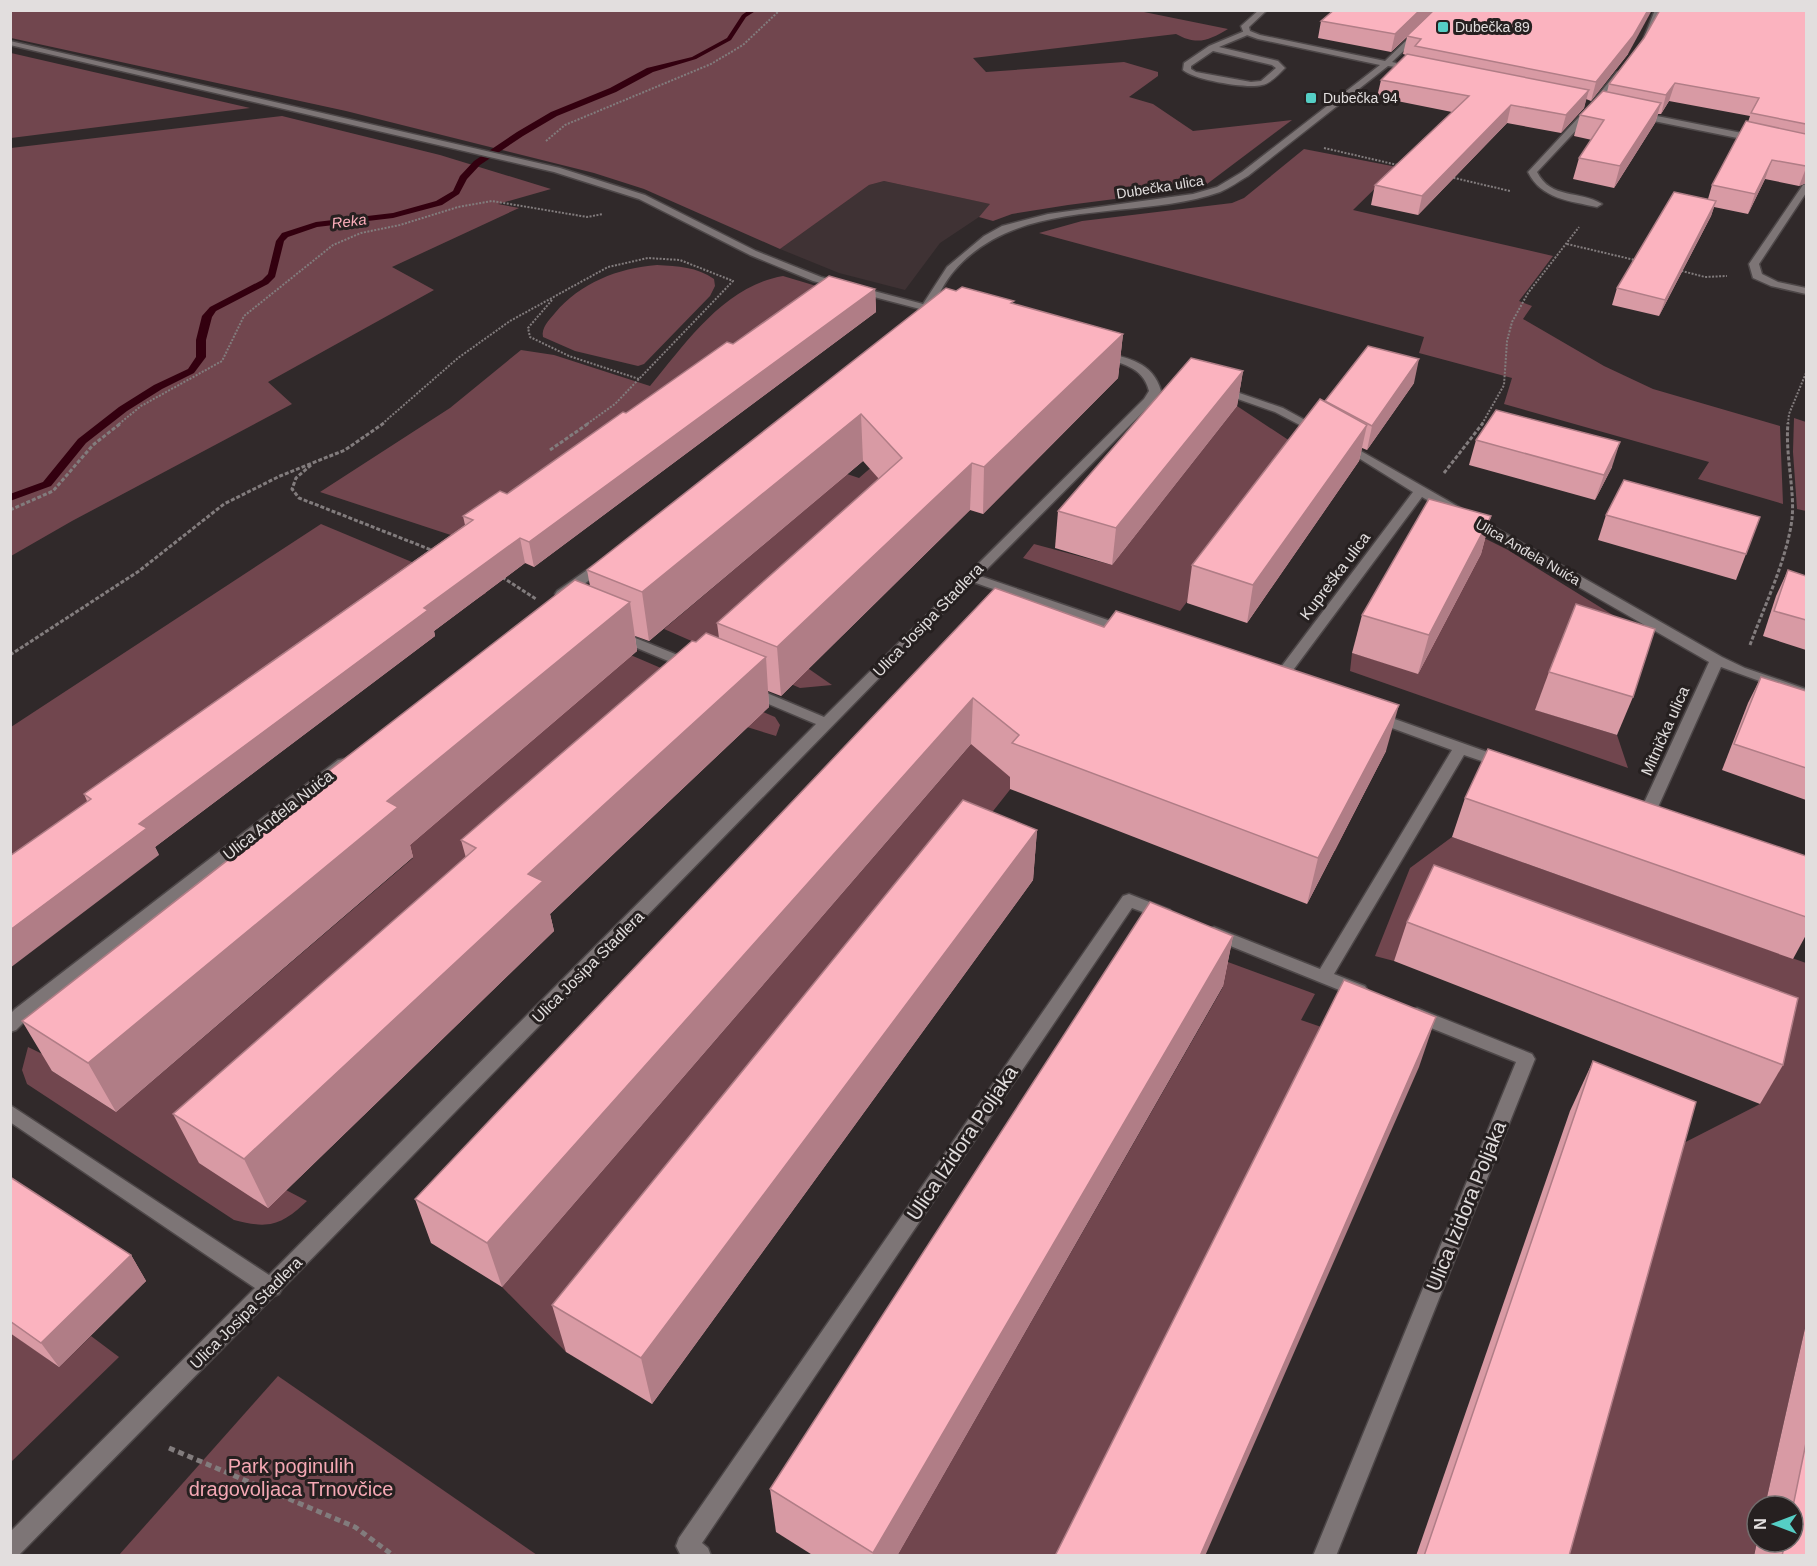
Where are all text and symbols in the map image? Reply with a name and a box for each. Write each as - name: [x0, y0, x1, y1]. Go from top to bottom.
- place label: Dubečka 89: [1455, 19, 1530, 35]
- marker: Dubečka 89: [1436, 20, 1450, 34]
- place label: Dubečka 94: [1323, 90, 1398, 106]
- marker: Dubečka 94: [1304, 91, 1318, 105]
- street label: Dubečka ulica: [1115, 172, 1205, 202]
- water label: Reka: [331, 210, 367, 232]
- street label: Ulica Anđela Nuića: [1473, 516, 1583, 588]
- street label: Kupreška ulica: [1297, 529, 1373, 623]
- street label: Ulica Josipa Stadlera: [870, 560, 986, 680]
- street label: Mitnička ulica: [1638, 684, 1692, 778]
- street label: Ulica Anđela Nuića: [220, 767, 336, 863]
- street label: Ulica Josipa Stadlera: [529, 908, 647, 1026]
- street label: Ulica Izidora Poljaka: [902, 1061, 1022, 1224]
- street label: Ulica Izidora Poljaka: [1422, 1117, 1510, 1294]
- street label: Ulica Josipa Stadlera: [187, 1254, 305, 1372]
- park label: Park poginulih dragovoljaca Trnovčice: [189, 1455, 393, 1500]
- north arrow: [1745, 1494, 1805, 1554]
- text: N: [1752, 1518, 1769, 1530]

